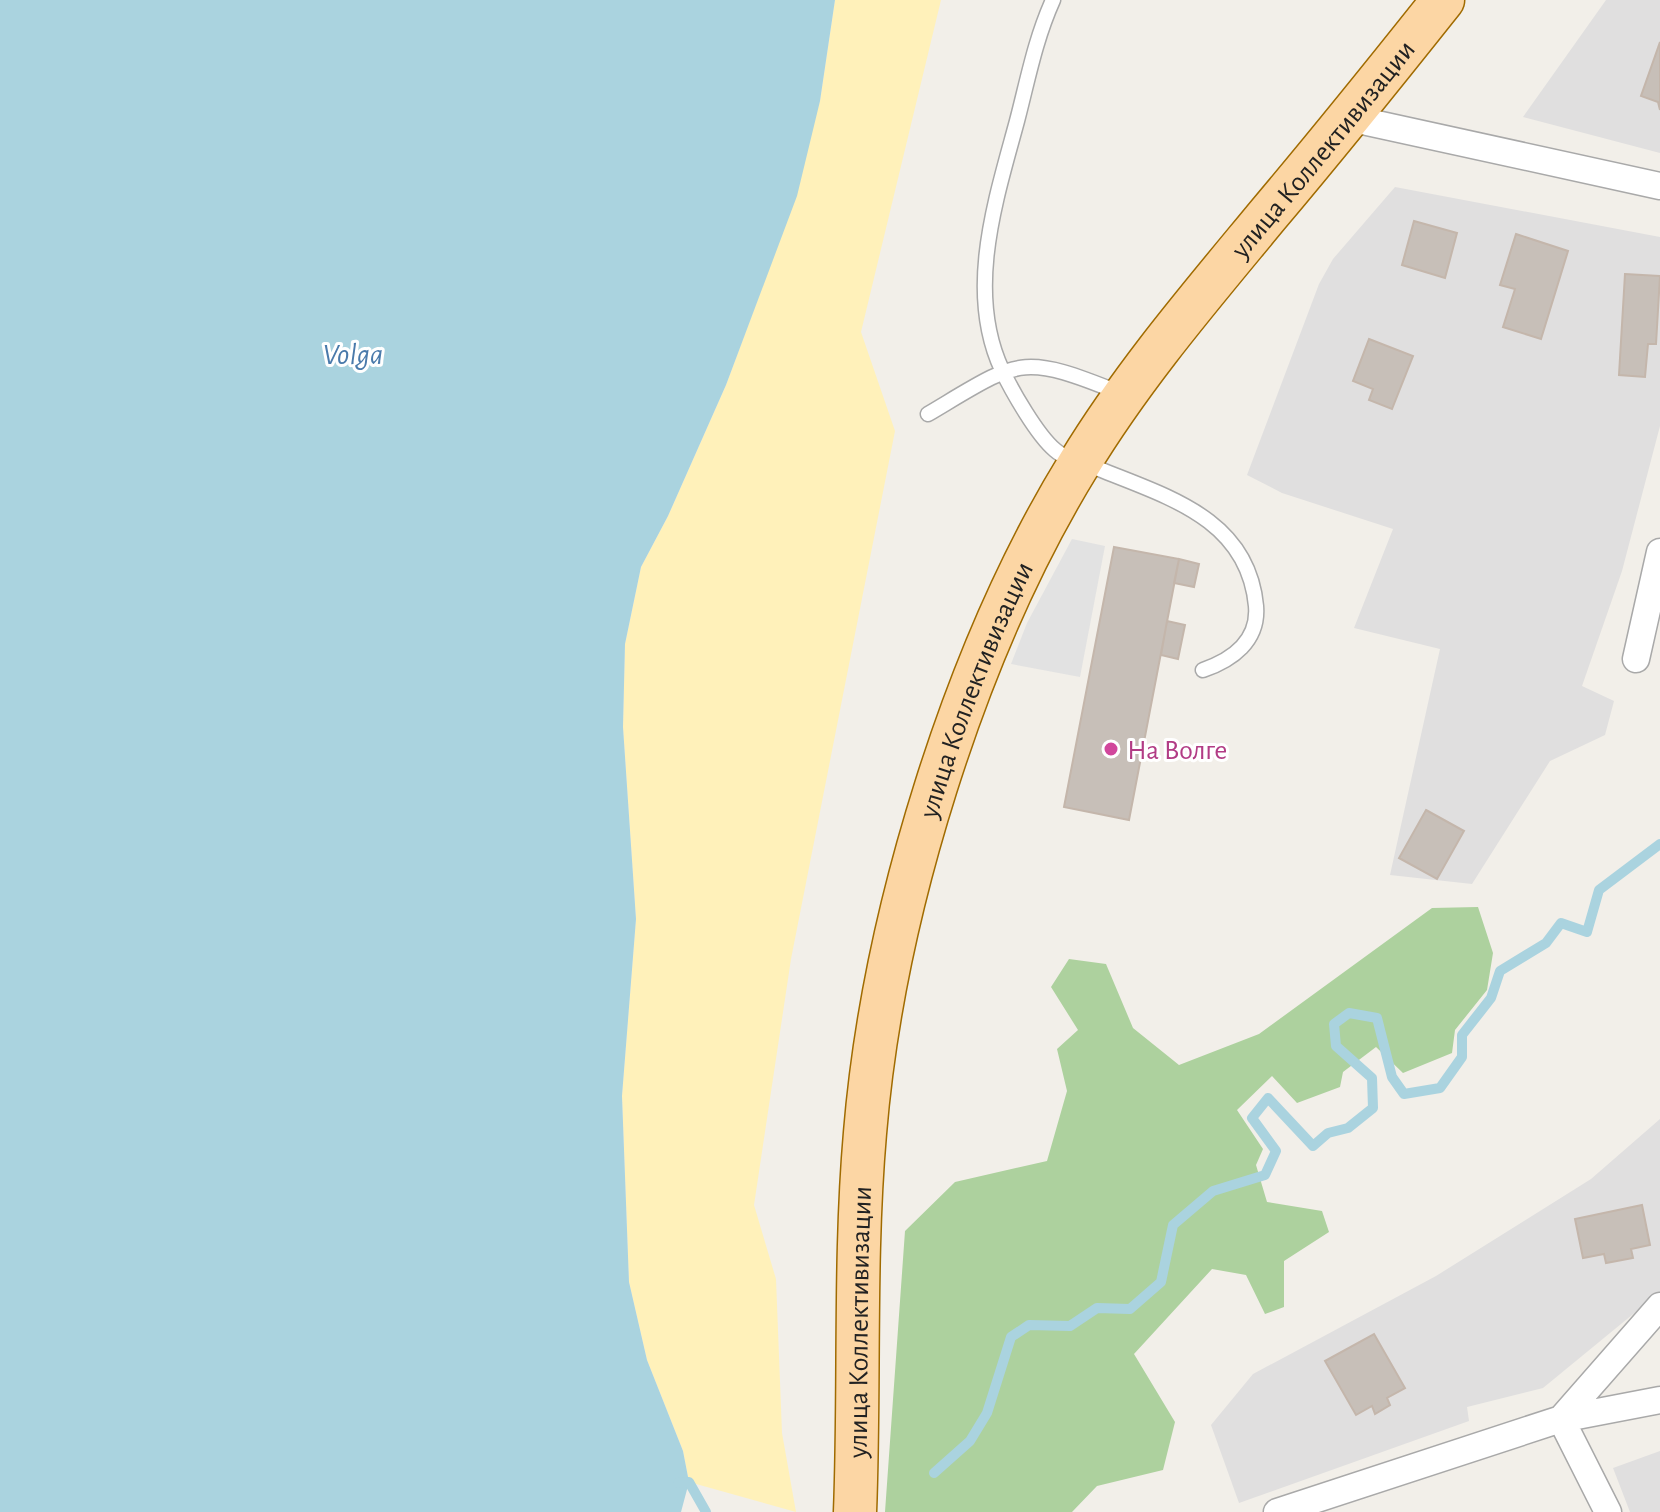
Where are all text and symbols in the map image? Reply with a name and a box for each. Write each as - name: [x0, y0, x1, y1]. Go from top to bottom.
- street label: улица Коллективизации: [1226, 36, 1421, 265]
- water label: Volga: [323, 340, 383, 370]
- street label: улица Коллективизации: [915, 558, 1039, 822]
- place label: На Волге: [1127, 737, 1227, 765]
- marker: На Волге: [1102, 740, 1120, 758]
- street label: улица Коллективизации: [845, 1185, 877, 1459]

